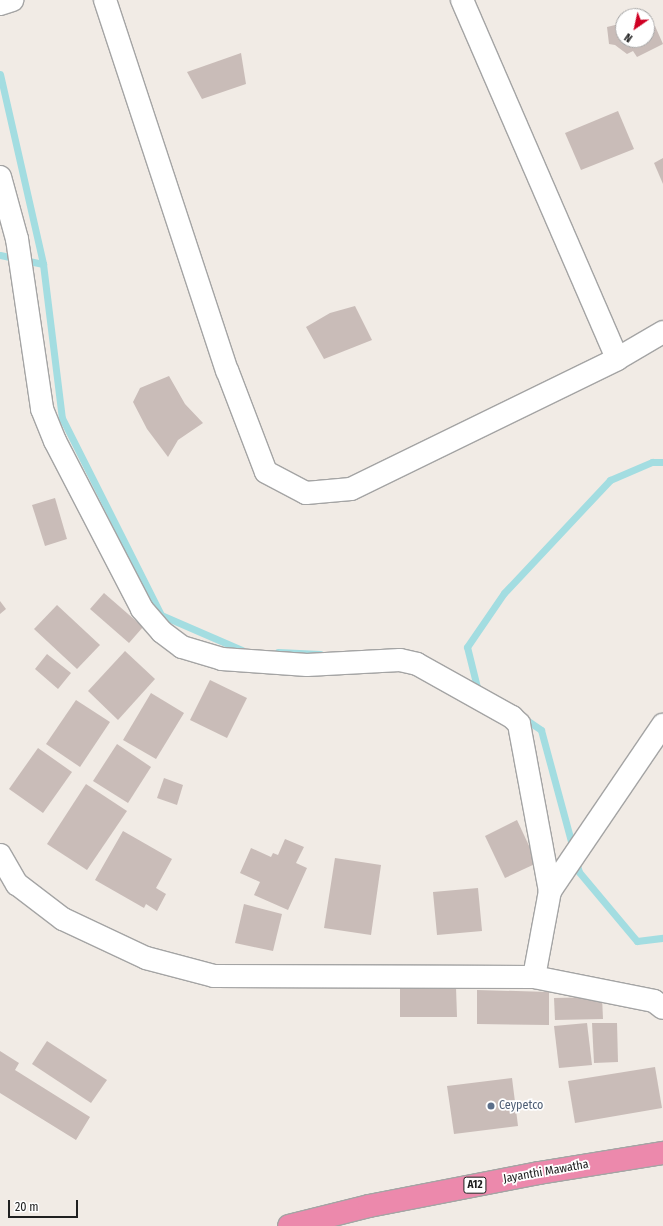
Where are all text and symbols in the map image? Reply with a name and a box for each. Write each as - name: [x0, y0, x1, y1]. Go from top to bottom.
- north arrow: [615, 8, 655, 48]
- text: N: [622, 30, 635, 45]
- place label: Ceypetco: [499, 1099, 543, 1113]
- marker: Ceypetco: [486, 1101, 496, 1111]
- street label: Jayanthi Mawatha: [502, 1157, 590, 1187]
- road number: A12: [463, 1176, 487, 1194]
- scale bar: [10, 1192, 80, 1218]
- text: 20 m: [15, 1200, 39, 1214]

